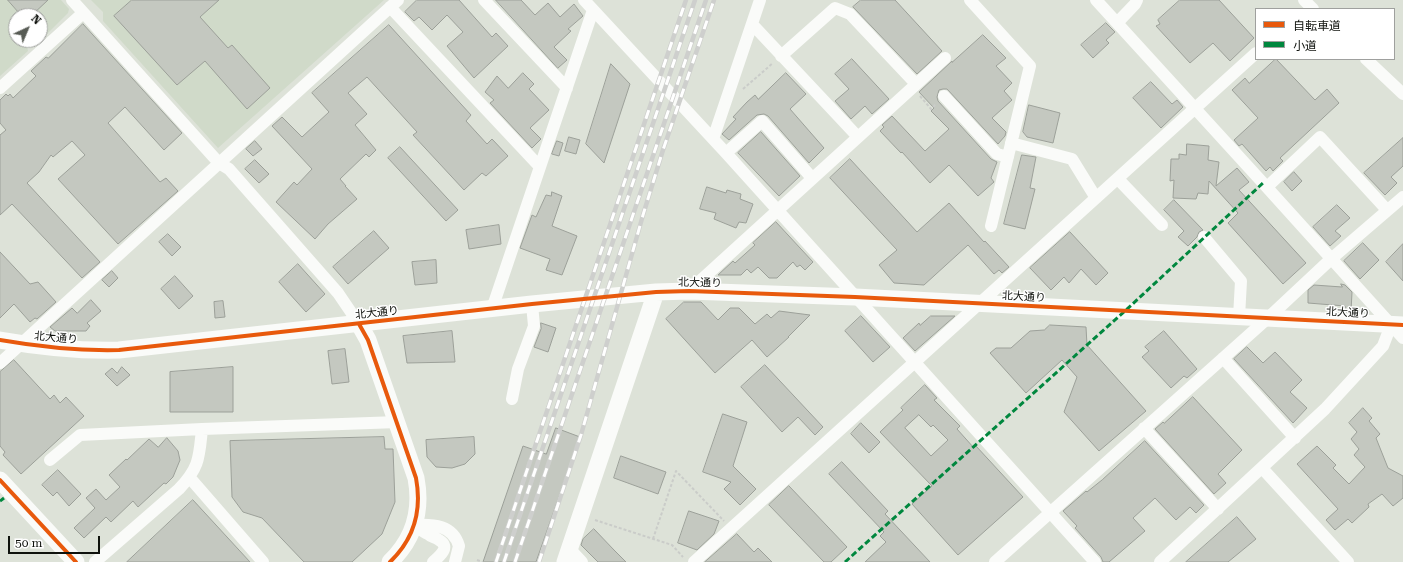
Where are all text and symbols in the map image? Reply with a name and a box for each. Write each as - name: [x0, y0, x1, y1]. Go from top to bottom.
- north arrow: [8, 8, 48, 48]
- legend: [1255, 8, 1395, 60]
- text: N: [28, 12, 44, 27]
- text: 自転車道: [1293, 19, 1341, 33]
- text: 小道: [1293, 39, 1317, 53]
- street label: 北大通り: [678, 276, 722, 290]
- street label: 北大通り: [1002, 289, 1046, 305]
- street label: 北大通り: [354, 304, 400, 322]
- street label: 北大通り: [1326, 305, 1370, 321]
- street label: 北大通り: [34, 330, 78, 346]
- scale bar: [10, 528, 102, 554]
- text: 50 m: [15, 536, 42, 550]

